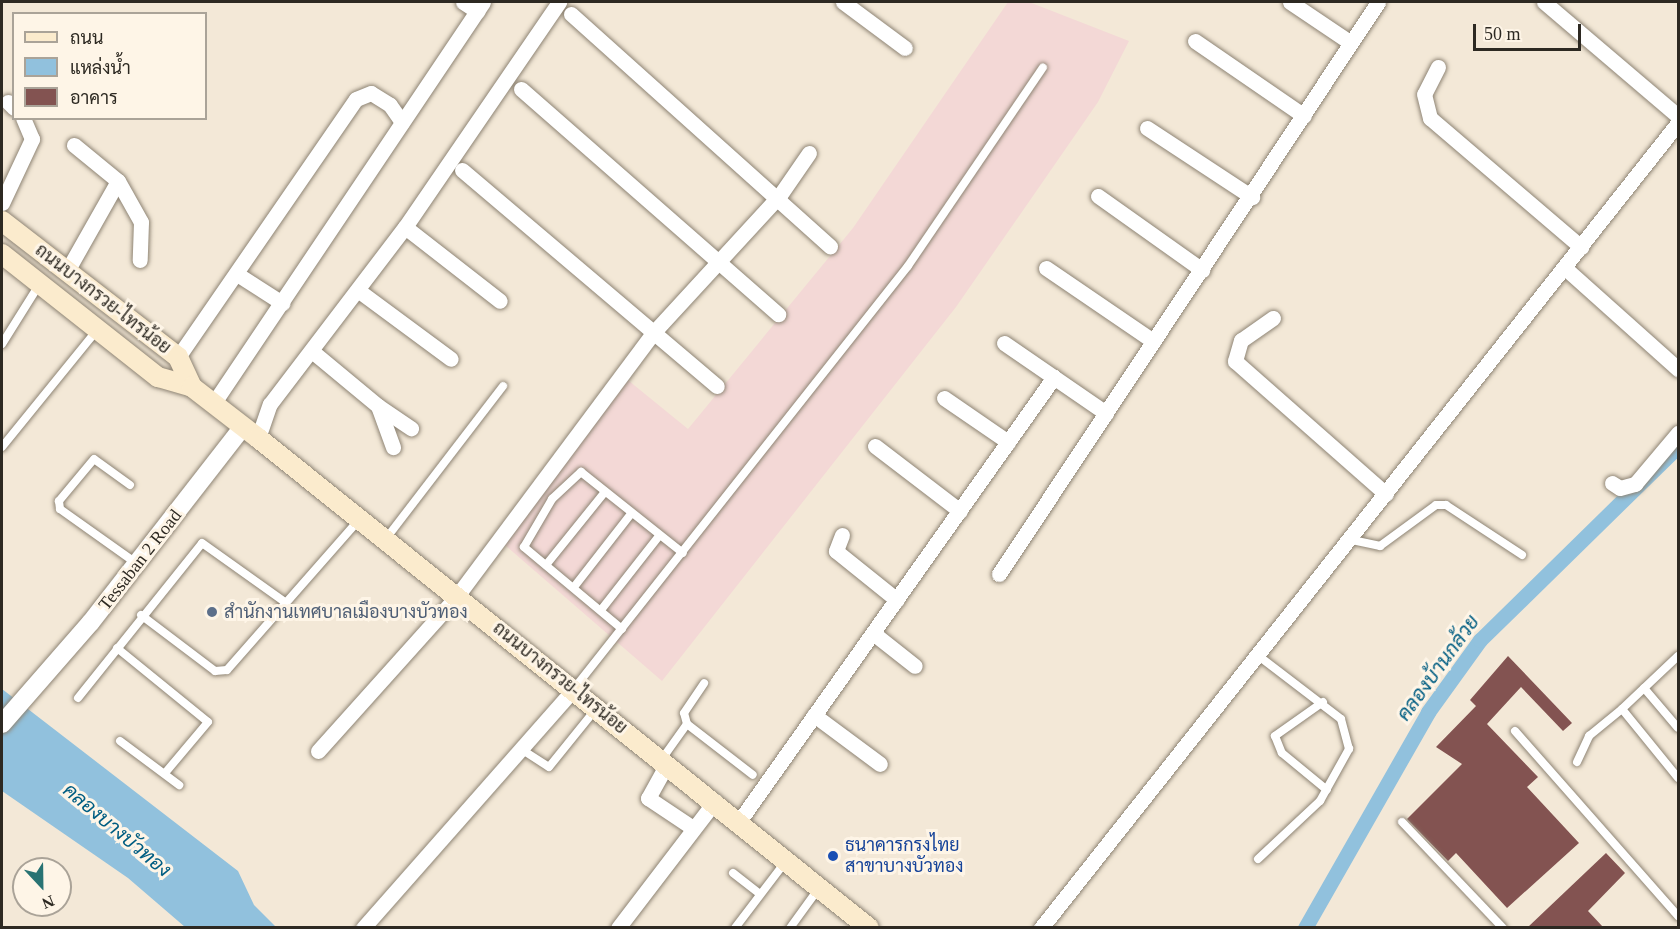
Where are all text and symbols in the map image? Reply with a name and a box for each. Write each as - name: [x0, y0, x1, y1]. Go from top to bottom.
- legend: [12, 12, 207, 120]
- scale bar: [1476, 12, 1584, 50]
- text: 50 m: [1484, 24, 1521, 44]
- text: ถนน: [70, 28, 103, 48]
- text: แหล่งน้ำ: [70, 58, 131, 78]
- text: อาคาร: [70, 88, 118, 108]
- street label: ถนนบางกรวย-ไทรน้อย: [31, 239, 175, 359]
- street label: Tessaban 2 Road: [94, 505, 186, 615]
- place label: สำนักงานเทศบาลเมืองบางบัวทอง: [224, 601, 468, 623]
- marker: สำนักงานเทศบาลเมืองบางบัวทอง: [205, 605, 219, 619]
- water label: คลองบ้านกล้วย: [1392, 611, 1484, 725]
- street label: ถนนบางกรวย-ไทรน้อย: [489, 617, 631, 739]
- water label: คลองบางบัวทอง: [58, 778, 176, 882]
- place label: ธนาคารกรุงไทย สาขาบางบัวทอง: [845, 835, 963, 878]
- marker: ธนาคารกรุงไทย สาขาบางบัวทอง: [826, 849, 840, 863]
- north arrow: [12, 857, 72, 917]
- text: N: [40, 892, 57, 912]

